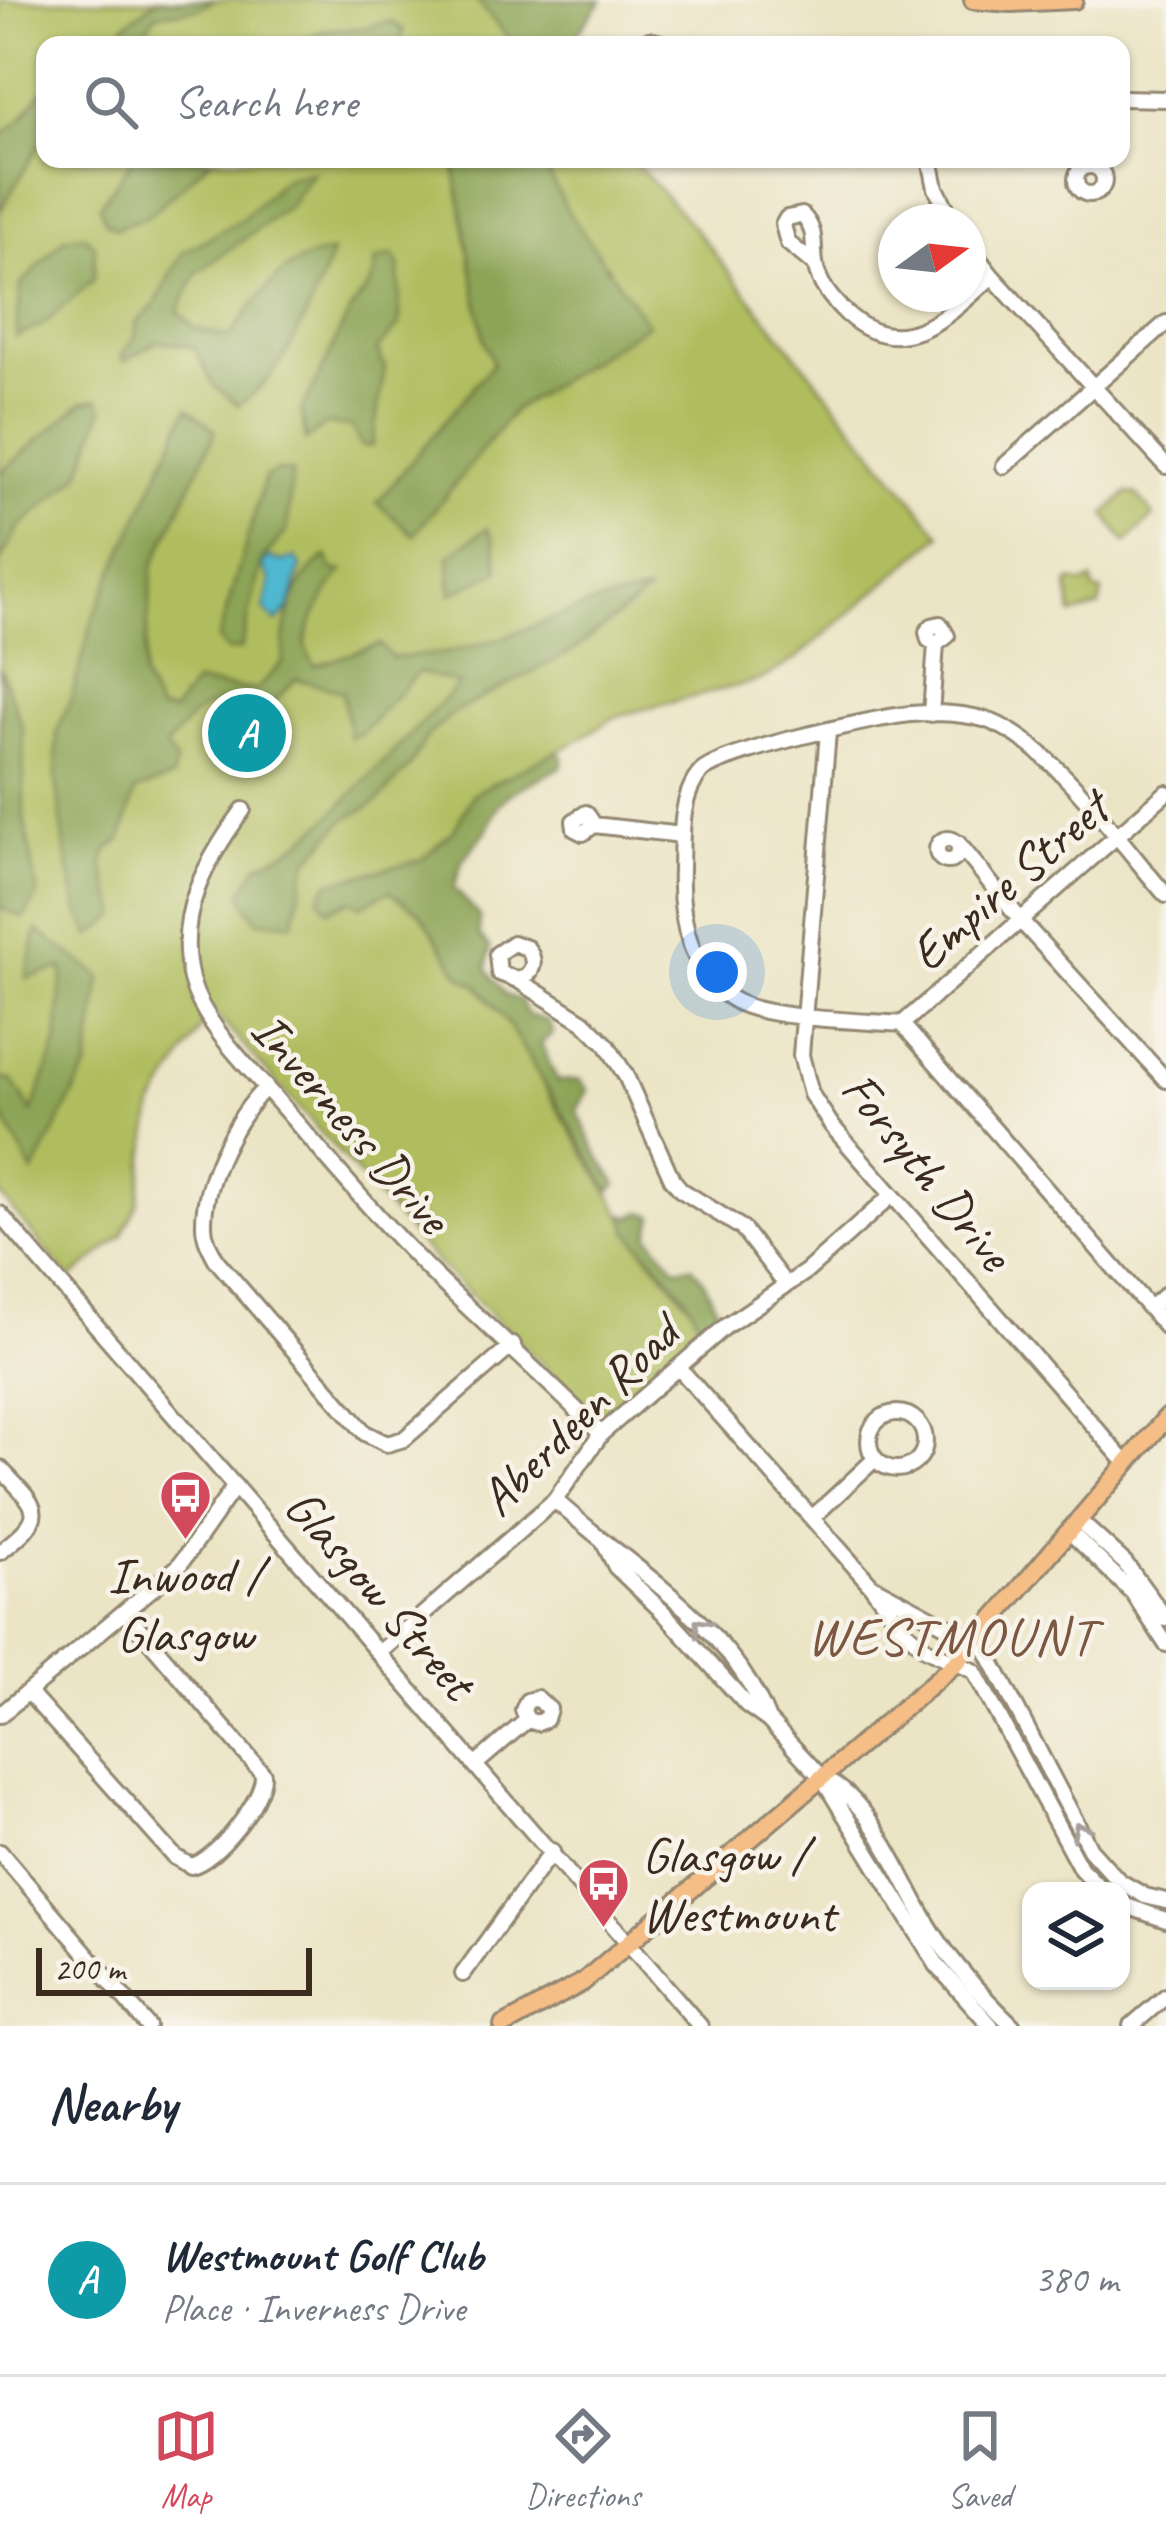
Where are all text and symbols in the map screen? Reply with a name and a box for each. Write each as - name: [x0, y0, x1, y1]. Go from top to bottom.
- search box: [36, 36, 1130, 168]
- icon: search: [78, 69, 144, 135]
- text: Search here: [174, 74, 357, 131]
- north arrow: [878, 204, 986, 312]
- pin: A: [208, 688, 286, 778]
- street label: Empire Street: [896, 773, 1126, 985]
- your location: [687, 942, 747, 1002]
- street label: Inverness Drive: [238, 999, 467, 1249]
- street label: Forsyth Drive: [828, 1058, 1029, 1286]
- street label: Aberdeen Road: [465, 1297, 698, 1529]
- bus stop icon: Inwood / Glasgow: [157, 1468, 213, 1542]
- street label: Glasgow Street: [271, 1475, 493, 1716]
- place label: Inwood / Glasgow: [108, 1543, 271, 1666]
- district label: WESTMOUNT: [807, 1602, 1104, 1670]
- one-way arrow: [693, 1618, 715, 1640]
- one-way arrow: [1071, 1821, 1094, 1843]
- place label: Glasgow / Westmount: [642, 1823, 840, 1946]
- bus stop icon: Glasgow / Westmount: [575, 1855, 631, 1929]
- map controls: [1022, 1882, 1130, 1990]
- button: layers: [1022, 1882, 1130, 1990]
- scale bar: [36, 1942, 312, 1995]
- text: 200 m: [54, 1948, 125, 1990]
- text: Nearby: [48, 2072, 176, 2136]
- text: Westmount Golf Club: [162, 2227, 483, 2284]
- text: A: [77, 2255, 97, 2304]
- text: 380 m: [1034, 2255, 1118, 2304]
- text: Place · Inverness Drive: [162, 2284, 465, 2333]
- tab: Map: [153, 2403, 219, 2517]
- tab: Directions: [526, 2403, 640, 2517]
- tab: Saved: [947, 2403, 1013, 2517]

